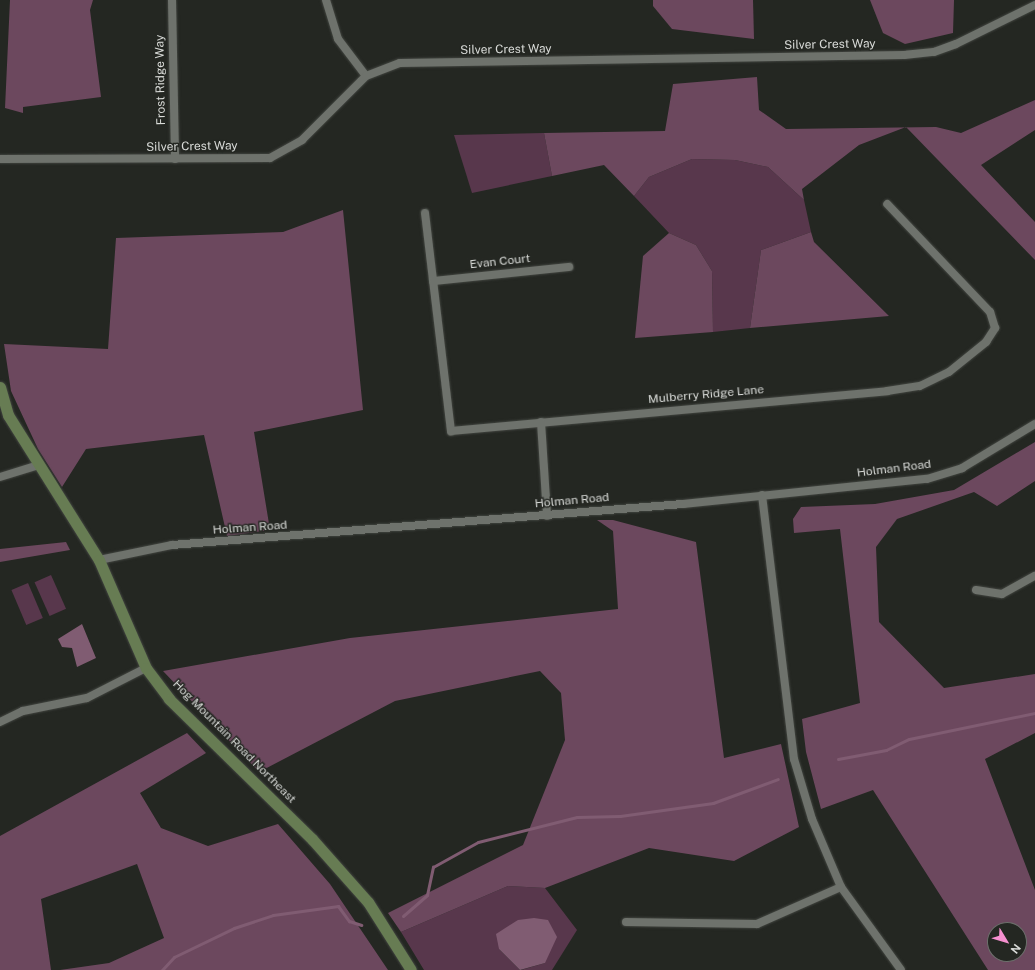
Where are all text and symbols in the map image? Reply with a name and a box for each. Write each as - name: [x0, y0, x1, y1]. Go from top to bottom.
- street label: Frost Ridge Way: [153, 34, 169, 126]
- street label: Silver Crest Way: [784, 37, 876, 53]
- street label: Silver Crest Way: [460, 42, 552, 58]
- street label: Silver Crest Way: [146, 139, 238, 155]
- street label: Evan Court: [469, 252, 531, 272]
- street label: Mulberry Ridge Lane: [647, 383, 765, 407]
- street label: Holman Road: [856, 457, 932, 481]
- street label: Holman Road: [534, 491, 610, 511]
- street label: Holman Road: [212, 518, 288, 538]
- street label: Hog Mountain Road Northeast: [169, 677, 299, 807]
- north arrow: [987, 922, 1027, 962]
- text: N: [1008, 942, 1023, 956]

